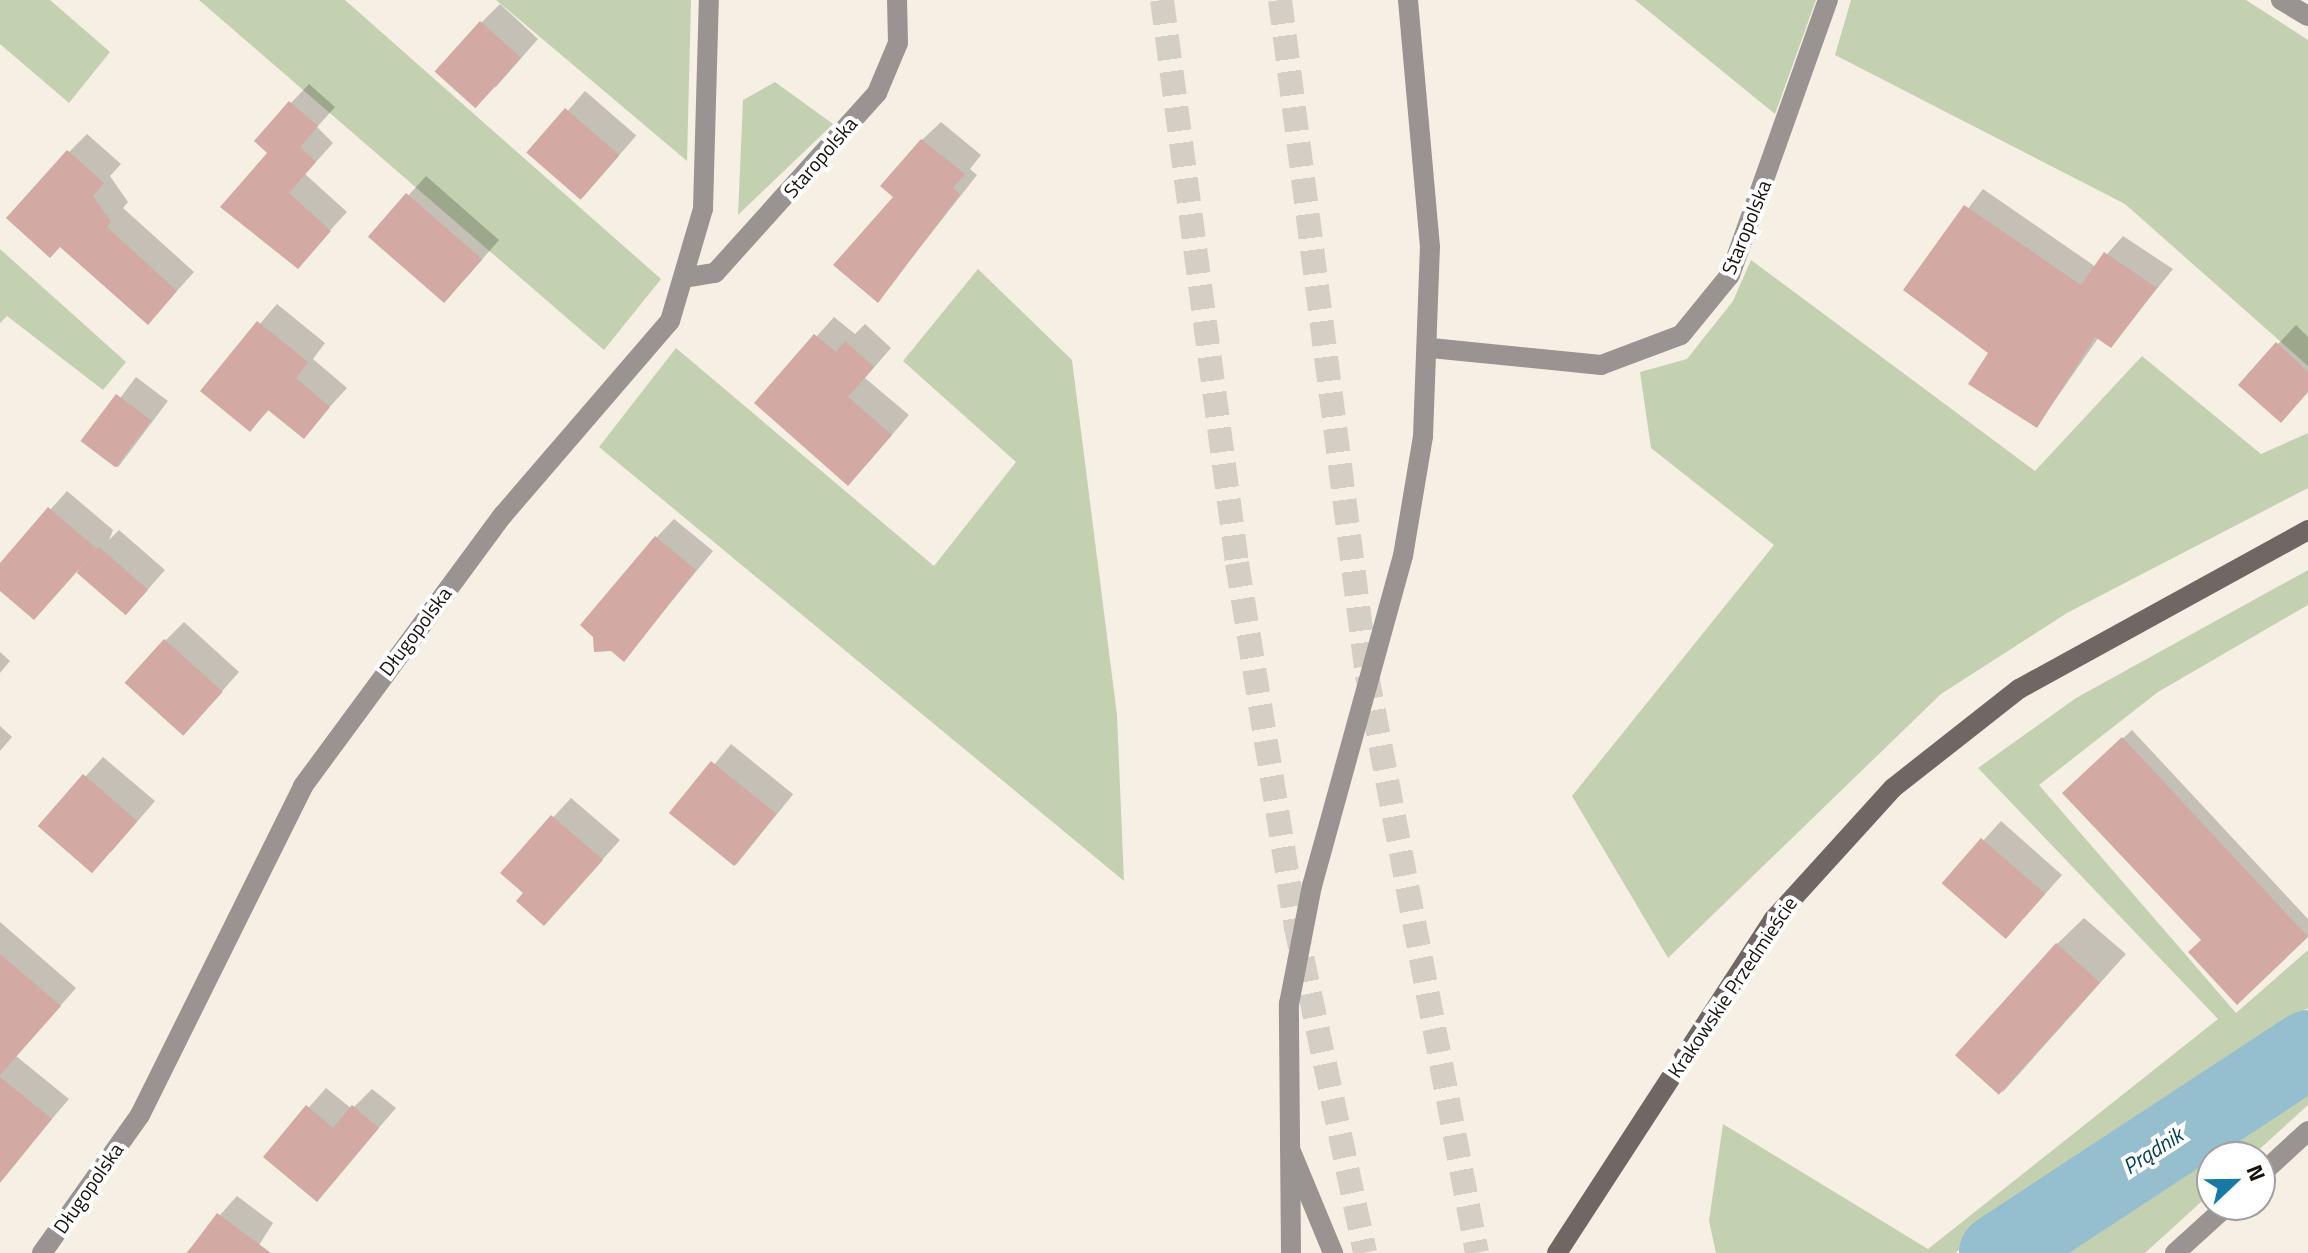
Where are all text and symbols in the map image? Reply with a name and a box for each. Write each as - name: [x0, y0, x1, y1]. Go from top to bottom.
- street label: Staropolska: [778, 112, 862, 202]
- street label: Staropolska: [1716, 176, 1776, 278]
- street label: Długopolska: [374, 582, 456, 680]
- street label: Krakowskie Przedmieście: [1662, 892, 1802, 1082]
- water label: Prądnik: [2118, 1122, 2188, 1180]
- street label: Długopolska: [48, 1138, 128, 1238]
- north arrow: [2196, 1141, 2276, 1221]
- text: N: [2238, 1159, 2275, 1186]

